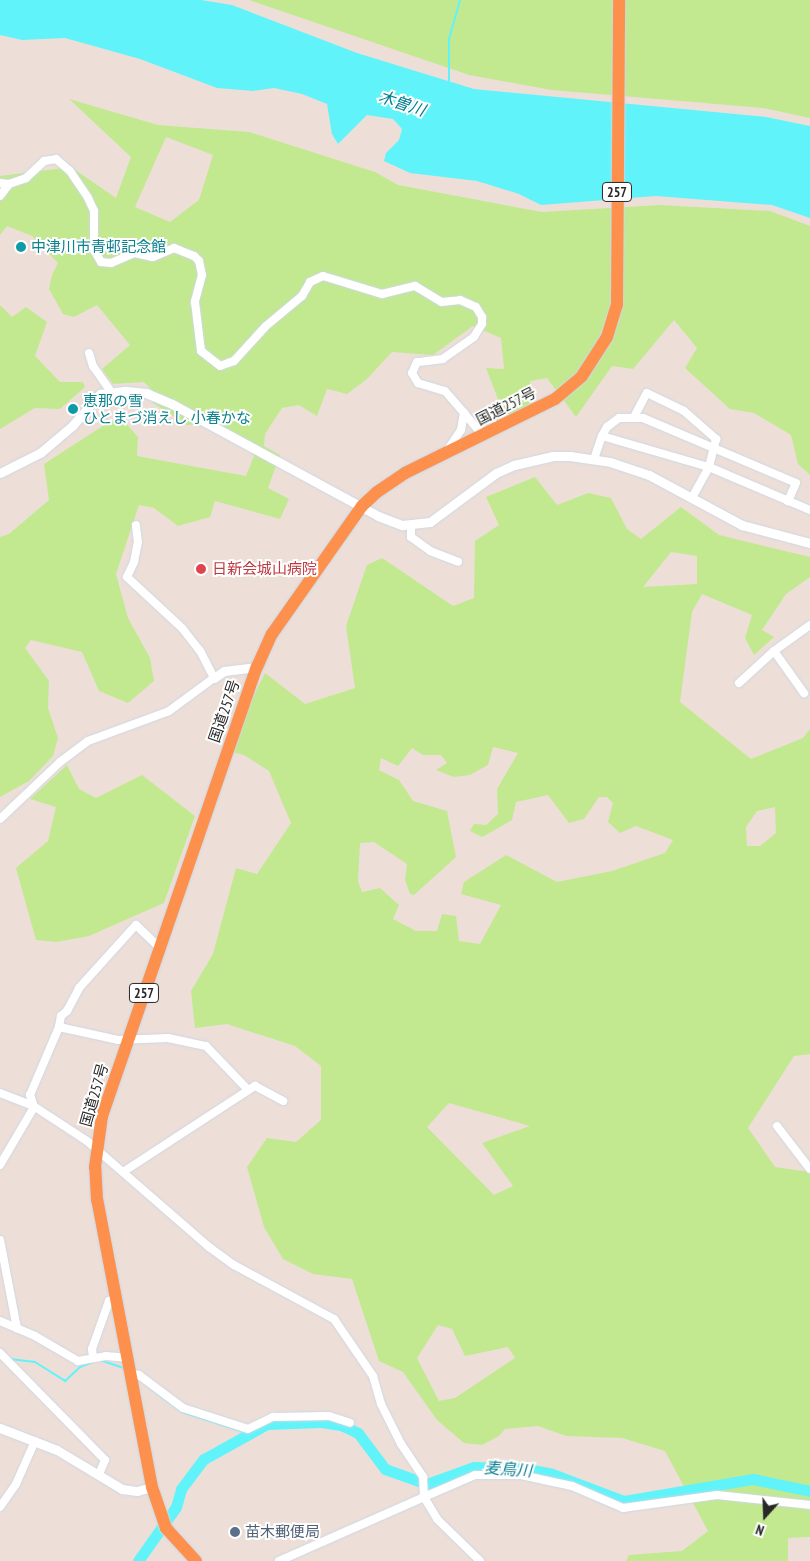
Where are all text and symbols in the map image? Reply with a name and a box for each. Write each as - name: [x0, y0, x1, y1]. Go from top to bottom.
- water label: 木曽川: [376, 86, 428, 120]
- road number: 257: [601, 180, 633, 203]
- place label: 中津川市青邨記念館: [31, 238, 166, 256]
- marker: 中津川市青邨記念館: [15, 241, 27, 253]
- street label: 国道257号: [473, 383, 539, 429]
- place label: 恵那の雪 ひとまづ消えし 小春かな: [83, 391, 251, 426]
- marker: 恵那の雪 ひとまづ消えし 小春かな: [67, 403, 79, 415]
- place label: 日新会城山病院: [212, 560, 317, 578]
- marker: 日新会城山病院: [194, 562, 208, 576]
- street label: 国道257号: [205, 677, 243, 745]
- road number: 257: [128, 981, 160, 1004]
- street label: 国道257号: [76, 1061, 112, 1129]
- water label: 麦鳥川: [483, 1458, 533, 1480]
- north arrow: [740, 1491, 790, 1541]
- text: N: [753, 1520, 767, 1540]
- place label: 苗木郵便局: [245, 1523, 320, 1541]
- marker: 苗木郵便局: [229, 1526, 241, 1538]

